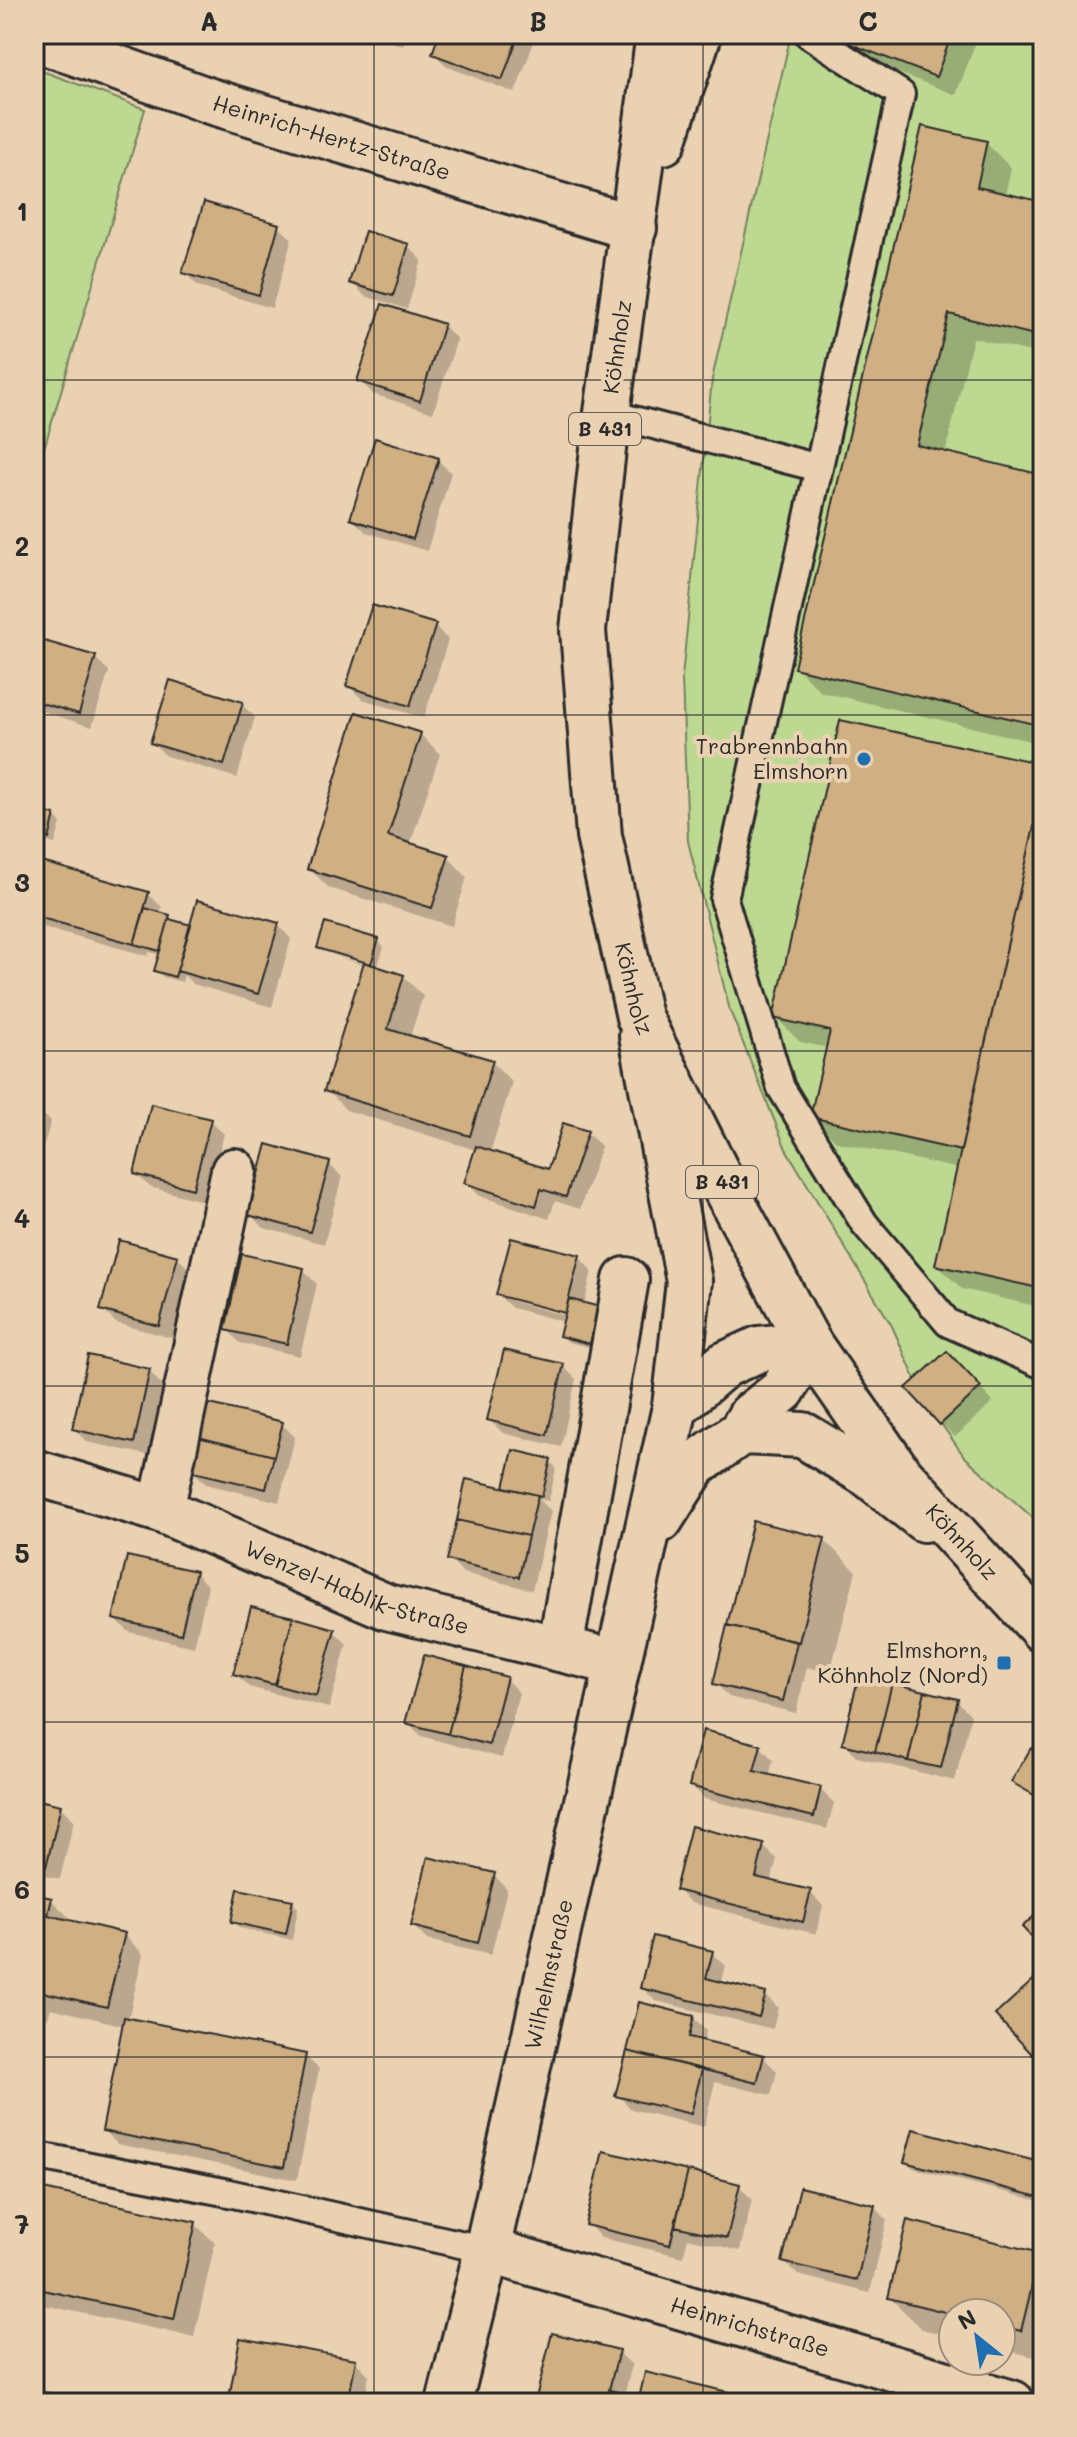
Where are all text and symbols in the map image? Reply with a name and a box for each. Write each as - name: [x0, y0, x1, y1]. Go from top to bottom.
- text: A: [200, 4, 218, 38]
- text: B: [529, 4, 547, 38]
- text: C: [858, 4, 878, 38]
- street label: Heinrich-Hertz-Straße: [210, 88, 454, 186]
- text: 1: [16, 194, 28, 228]
- street label: Köhnholz: [596, 298, 637, 396]
- road number: B 431: [569, 413, 641, 445]
- text: 2: [15, 529, 29, 563]
- place label: Trabrennbahn Elmshorn: [696, 731, 848, 785]
- marker: Trabrennbahn Elmshorn: [855, 750, 873, 768]
- text: 3: [14, 865, 30, 899]
- street label: Köhnholz: [609, 940, 661, 1040]
- road number: B 431: [686, 1166, 758, 1198]
- text: 4: [14, 1201, 30, 1235]
- street label: Köhnholz: [920, 1497, 1005, 1586]
- street label: Wenzel-Hablik-Straße: [241, 1533, 472, 1640]
- text: 5: [14, 1536, 30, 1570]
- place label: Elmshorn, Köhnholz (Nord): [818, 1635, 988, 1689]
- marker: Elmshorn, Köhnholz (Nord): [995, 1654, 1013, 1672]
- text: 6: [14, 1872, 30, 1906]
- street label: Wilhelmstraße: [517, 1896, 579, 2052]
- text: 7: [15, 2207, 29, 2241]
- street label: Heinrichstraße: [667, 2289, 833, 2363]
- north arrow: [937, 2297, 1017, 2377]
- text: N: [952, 2303, 981, 2336]

